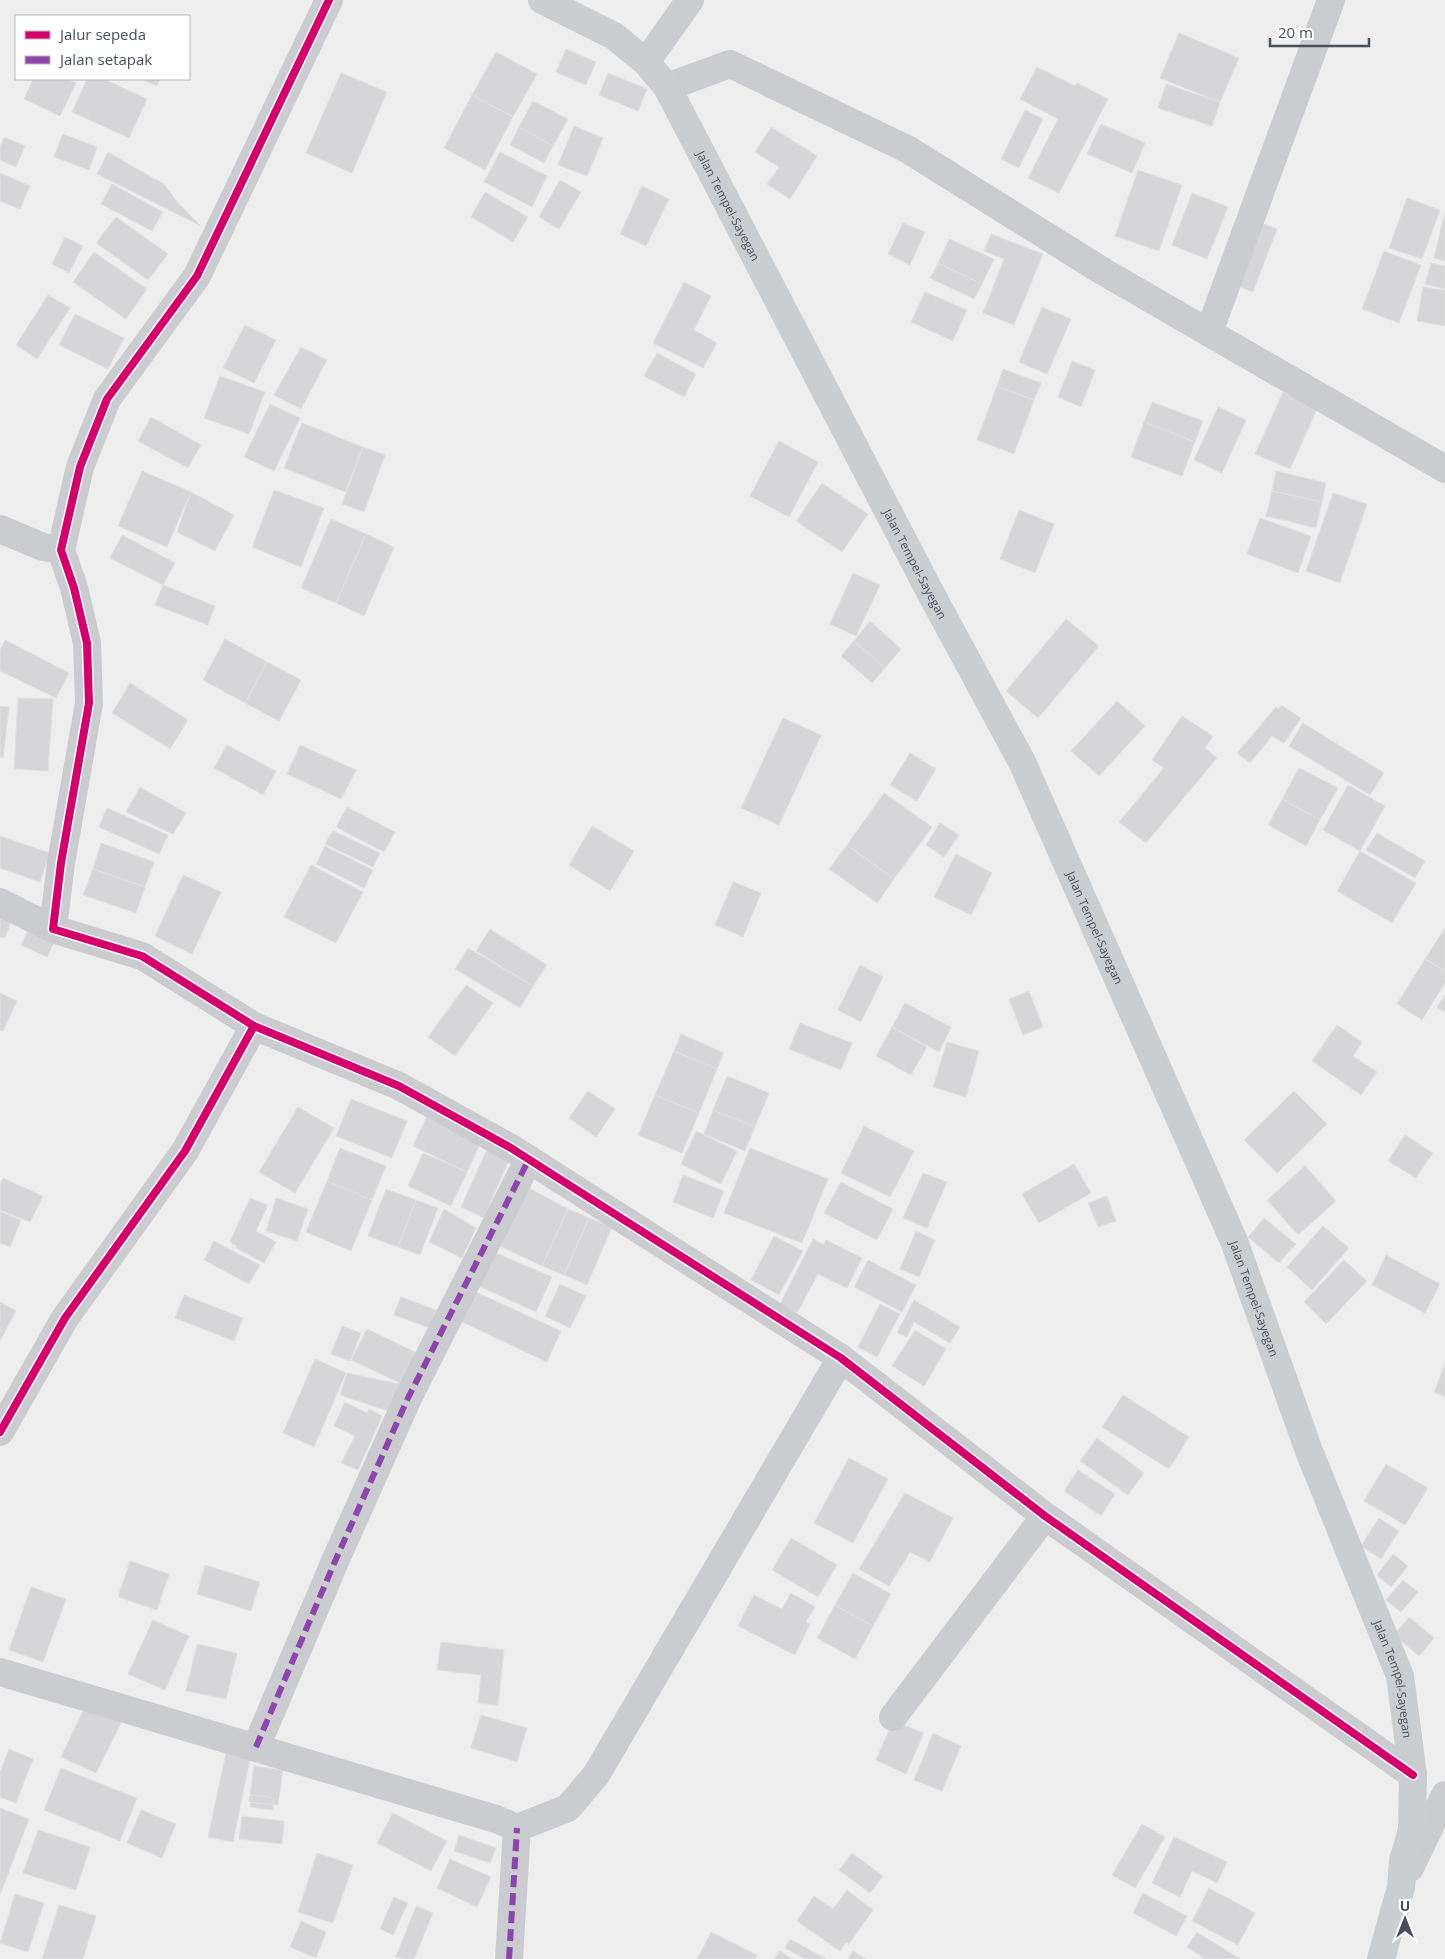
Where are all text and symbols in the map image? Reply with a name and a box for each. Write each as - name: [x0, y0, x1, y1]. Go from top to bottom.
- legend: [15, 15, 190, 80]
- scale bar: [1270, 15, 1369, 47]
- text: 20 m: [1278, 22, 1313, 42]
- text: Jalur sepeda: [58, 24, 146, 44]
- text: Jalan setapak: [58, 49, 152, 69]
- street label: Jalan Tempel-Sayegan: [693, 147, 764, 264]
- street label: Jalan Tempel-Sayegan: [879, 505, 951, 622]
- street label: Jalan Tempel-Sayegan: [1062, 867, 1128, 987]
- street label: Jalan Tempel-Sayegan: [1226, 1237, 1283, 1359]
- street label: Jalan Tempel-Sayegan: [1369, 1617, 1417, 1739]
- north arrow: [1380, 1894, 1430, 1944]
- text: U: [1400, 1896, 1410, 1915]

